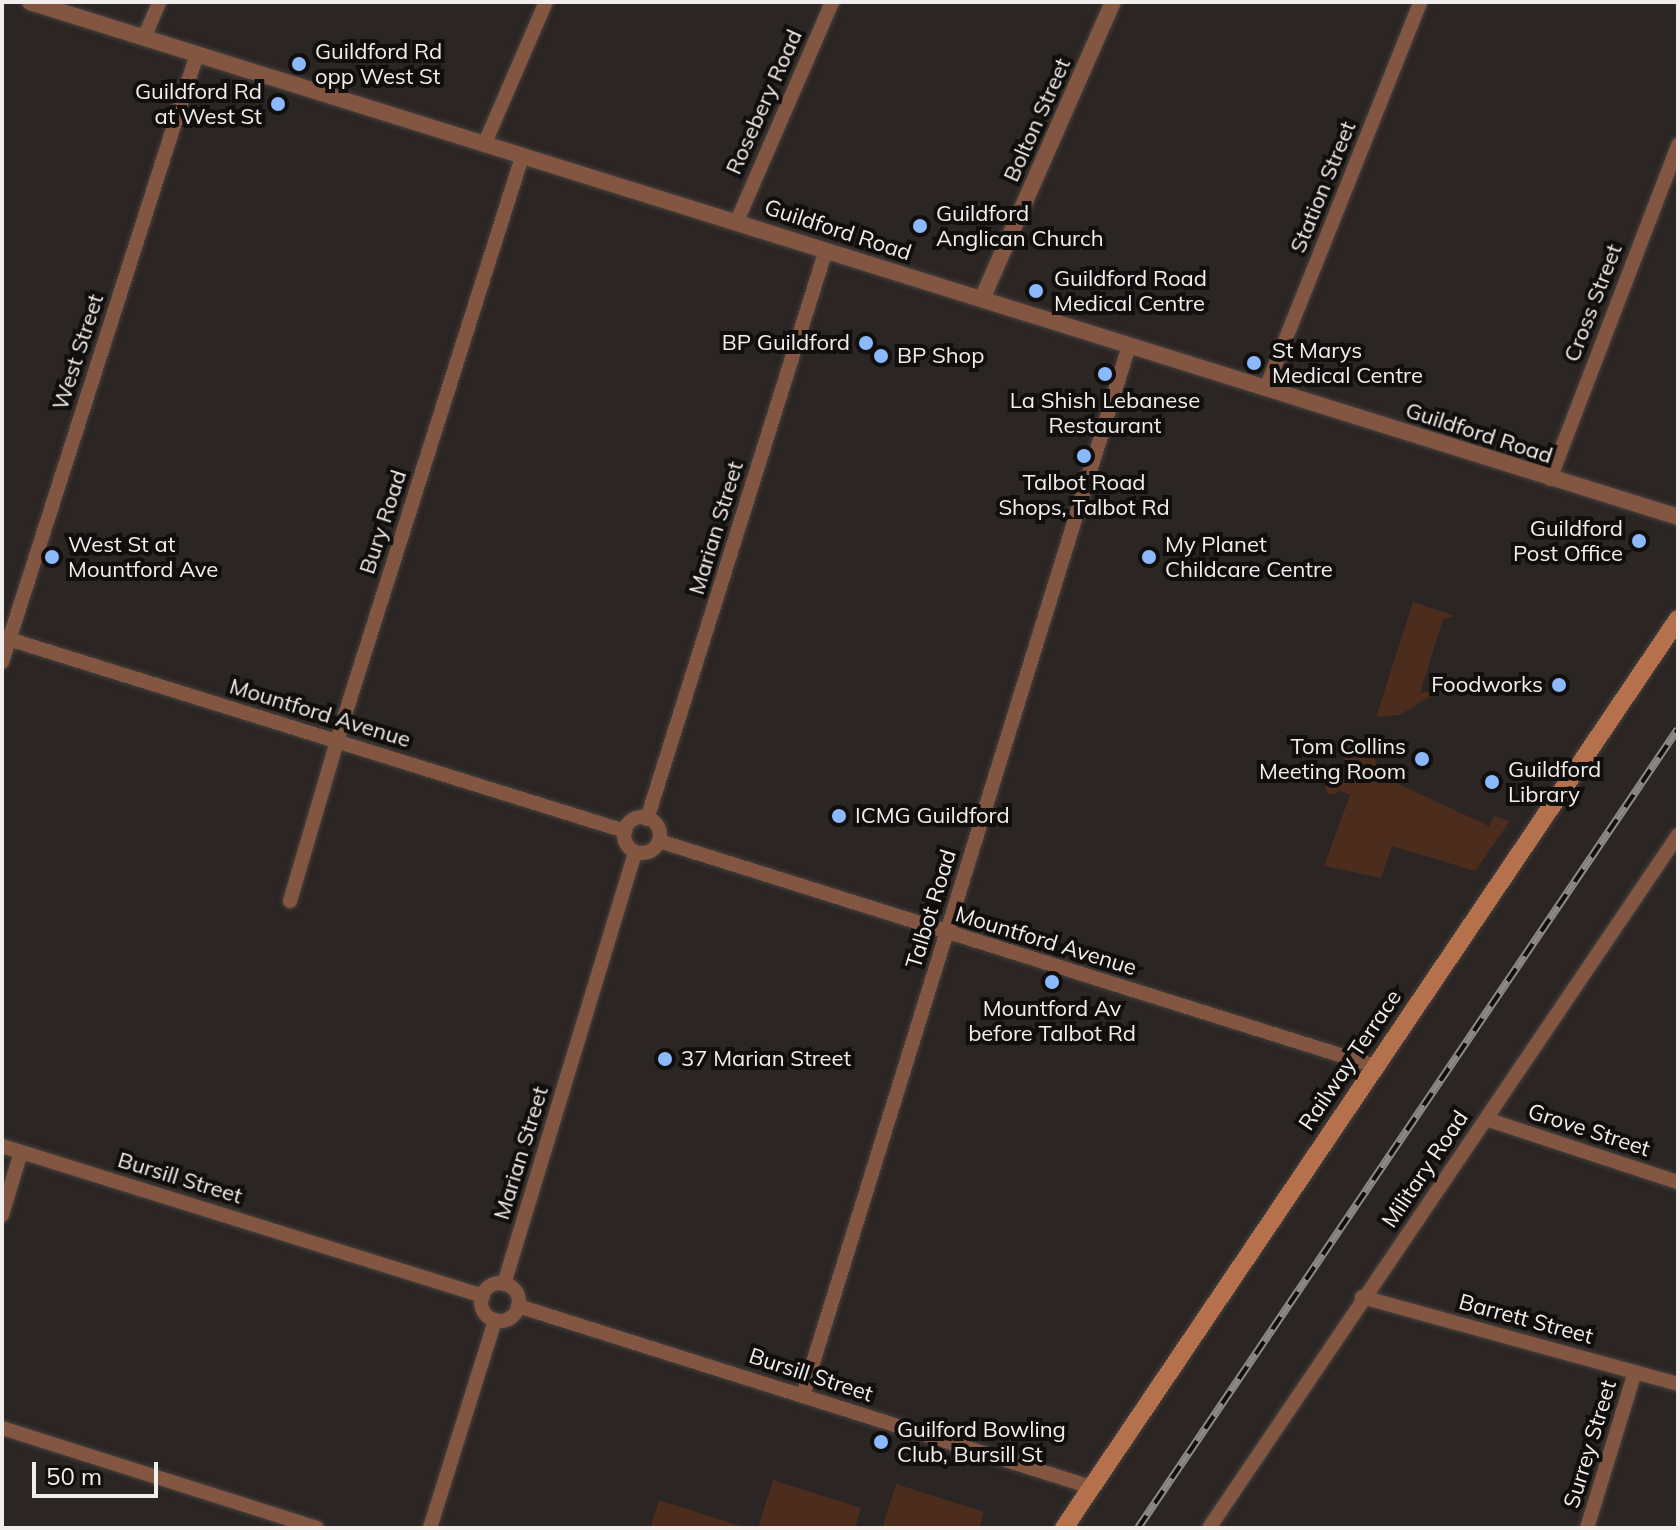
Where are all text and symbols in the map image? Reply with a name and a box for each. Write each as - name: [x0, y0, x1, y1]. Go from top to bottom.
- street label: Rosebery Road: [720, 26, 808, 178]
- place label: Guildford Rd opp West St: [315, 38, 442, 90]
- street label: Bolton Street: [998, 54, 1076, 186]
- marker: Guildford Rd opp West St: [290, 55, 308, 73]
- place label: Guildford Rd at West St: [135, 78, 262, 130]
- marker: Guildford Rd at West St: [269, 95, 287, 113]
- street label: Station Street: [1285, 117, 1361, 257]
- street label: Guildford Road: [761, 194, 915, 266]
- place label: Guildford Anglican Church: [936, 200, 1104, 252]
- marker: Guildford Anglican Church: [911, 217, 929, 235]
- street label: Cross Street: [1558, 240, 1628, 366]
- place label: Guildford Road Medical Centre: [1054, 265, 1207, 316]
- marker: Guildford Road Medical Centre: [1025, 280, 1047, 302]
- street label: West Street: [47, 291, 109, 413]
- place label: BP Guildford: [722, 330, 850, 356]
- marker: BP Guildford: [857, 334, 875, 352]
- place label: St Marys Medical Centre: [1272, 337, 1423, 388]
- place label: BP Shop: [897, 343, 984, 369]
- marker: BP Shop: [872, 347, 890, 365]
- marker: St Marys Medical Centre: [1243, 352, 1265, 374]
- marker: La Shish Lebanese Restaurant: [1096, 365, 1114, 383]
- place label: La Shish Lebanese Restaurant: [1010, 387, 1200, 438]
- street label: Guildford Road: [1402, 397, 1556, 469]
- marker: Talbot Road Shops, Talbot Rd: [1075, 447, 1093, 465]
- street label: Marian Street: [683, 458, 749, 598]
- street label: Bury Road: [354, 467, 412, 577]
- place label: Talbot Road Shops, Talbot Rd: [998, 469, 1170, 520]
- place label: Guildford Post Office: [1513, 515, 1623, 566]
- place label: West St at Mountford Ave: [68, 531, 218, 582]
- place label: My Planet Childcare Centre: [1165, 531, 1333, 582]
- marker: Guildford Post Office: [1630, 532, 1648, 550]
- marker: West St at Mountford Ave: [43, 548, 61, 566]
- marker: My Planet Childcare Centre: [1140, 548, 1158, 566]
- place label: Foodworks: [1431, 672, 1543, 698]
- street label: Mountford Avenue: [226, 673, 414, 753]
- marker: Foodworks: [1550, 676, 1568, 694]
- place label: Tom Collins Meeting Room: [1259, 733, 1406, 784]
- marker: Tom Collins Meeting Room: [1413, 750, 1431, 768]
- place label: Guildford Library: [1508, 756, 1601, 808]
- marker: Guildford Library: [1483, 773, 1501, 791]
- place label: ICMG Guildford: [855, 803, 1010, 829]
- marker: ICMG Guildford: [830, 807, 848, 825]
- street label: Talbot Road: [900, 846, 962, 972]
- street label: Mountford Avenue: [952, 901, 1140, 981]
- marker: Mountford Av before Talbot Rd: [1043, 973, 1061, 991]
- street label: Railway Terrace: [1293, 985, 1407, 1135]
- place label: Mountford Av before Talbot Rd: [968, 995, 1136, 1046]
- place label: 37 Marian Street: [681, 1046, 851, 1072]
- marker: 37 Marian Street: [656, 1050, 674, 1068]
- street label: Marian Street: [488, 1083, 554, 1223]
- street label: Grove Street: [1525, 1098, 1653, 1162]
- street label: Military Road: [1376, 1105, 1474, 1233]
- street label: Bursill Street: [115, 1147, 245, 1209]
- street label: Barrett Street: [1456, 1288, 1596, 1350]
- street label: Bursill Street: [746, 1343, 876, 1407]
- street label: Surrey Street: [1558, 1377, 1622, 1511]
- place label: Guilford Bowling Club, Bursill St: [897, 1416, 1066, 1468]
- marker: Guilford Bowling Club, Bursill St: [872, 1433, 890, 1451]
- scale bar: [36, 1446, 162, 1496]
- text: 50 m: [46, 1461, 102, 1491]

